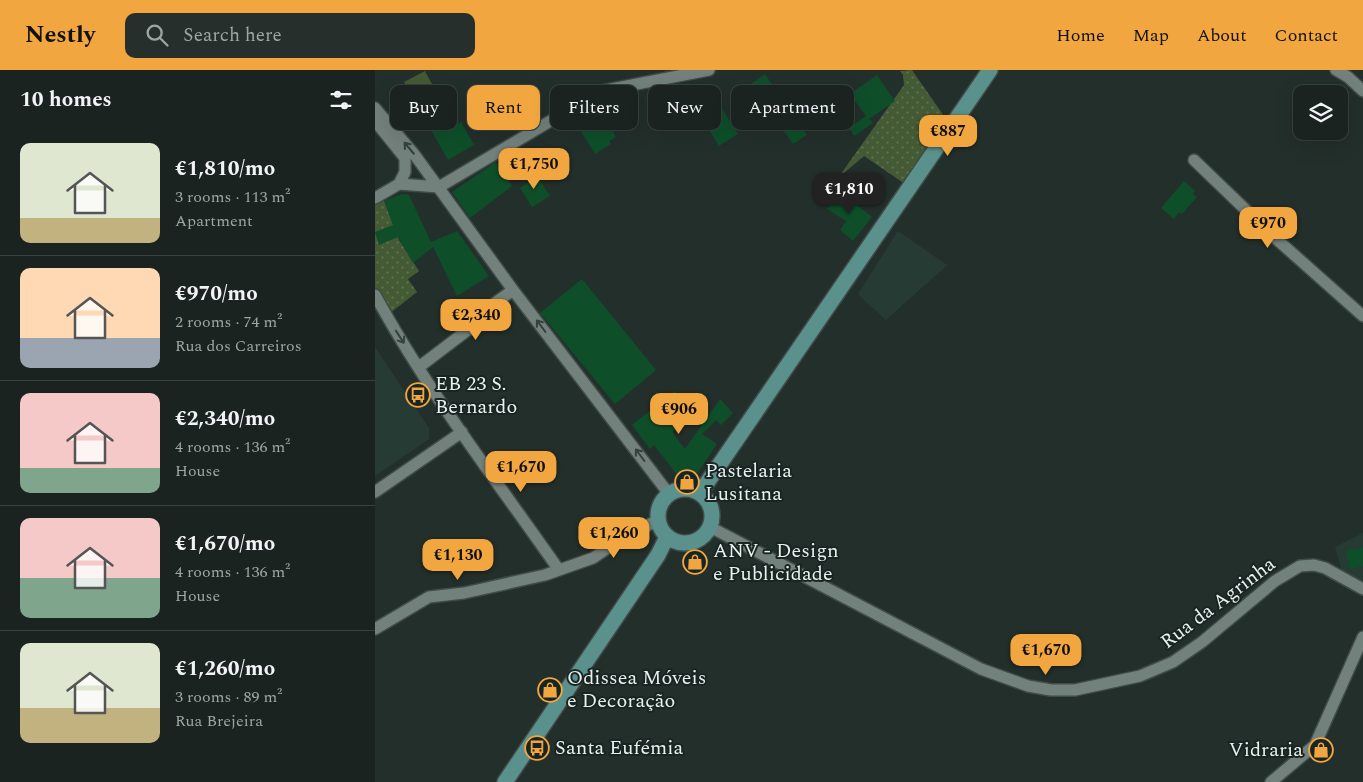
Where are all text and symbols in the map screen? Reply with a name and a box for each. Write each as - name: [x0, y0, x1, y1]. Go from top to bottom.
- search box: [125, 13, 475, 58]
- text: Nestly: [25, 17, 95, 53]
- icon: search: [143, 21, 171, 49]
- text: Search here: [183, 21, 282, 50]
- text: Home: [1056, 22, 1105, 49]
- text: Map: [1133, 22, 1169, 49]
- text: About: [1197, 22, 1247, 49]
- text: Contact: [1275, 22, 1338, 49]
- text: 10 homes: [20, 84, 112, 116]
- chip: Buy: [390, 85, 457, 130]
- chip: Rent: [467, 85, 540, 130]
- chip: Filters: [550, 85, 638, 130]
- chip: New: [648, 85, 721, 130]
- chip: Apartment: [731, 85, 854, 130]
- map controls: [1293, 85, 1348, 140]
- button: layers: [1293, 85, 1348, 140]
- icon: filters: [327, 86, 355, 114]
- pin: €887: [918, 114, 978, 157]
- text: €887: [930, 119, 966, 143]
- one-way arrow: [404, 142, 415, 155]
- pin: €1,750: [493, 148, 575, 190]
- text: €1,750: [509, 152, 559, 176]
- text: €1,810/mo: [175, 153, 275, 185]
- icon: home: [60, 163, 120, 223]
- pin: €1,810: [808, 172, 890, 215]
- text: €1,810: [824, 177, 874, 201]
- text: 3 rooms · 113 m²: [175, 185, 290, 209]
- pin: €970: [1238, 206, 1298, 249]
- text: Apartment: [175, 209, 253, 233]
- text: €970: [1250, 211, 1286, 235]
- text: €970/mo: [175, 278, 258, 310]
- icon: home: [60, 288, 120, 348]
- pin: €2,340: [435, 298, 517, 341]
- text: €2,340: [451, 303, 501, 327]
- text: 2 rooms · 74 m²: [175, 310, 282, 334]
- one-way arrow: [536, 319, 546, 333]
- one-way arrow: [395, 330, 405, 344]
- text: Rua dos Carreiros: [175, 334, 302, 358]
- place label: EB 23 S. Bernardo: [435, 369, 517, 422]
- bus stop icon: EB 23 S. Bernardo: [405, 382, 431, 408]
- pin: €906: [649, 392, 709, 435]
- text: €906: [661, 397, 697, 421]
- text: €2,340/mo: [175, 403, 275, 435]
- icon: home: [60, 413, 120, 473]
- text: 4 rooms · 136 m²: [175, 435, 290, 459]
- one-way arrow: [634, 449, 645, 462]
- pin: €1,670: [480, 450, 562, 493]
- text: €1,670: [496, 455, 546, 479]
- place label: Pastelaria Lusitana: [705, 456, 792, 509]
- text: House: [175, 459, 220, 483]
- shop icon: Pastelaria Lusitana: [674, 469, 700, 495]
- pin: €1,260: [573, 516, 655, 559]
- text: €1,260: [589, 521, 639, 545]
- text: €1,670/mo: [175, 528, 275, 560]
- place label: ANV - Design e Publicidade: [713, 536, 839, 589]
- icon: home: [60, 538, 120, 598]
- pin: €1,130: [417, 538, 499, 581]
- text: €1,130: [433, 543, 483, 567]
- shop icon: ANV - Design e Publicidade: [682, 549, 708, 575]
- street label: Rua da Agrinha: [1154, 549, 1282, 656]
- text: 4 rooms · 136 m²: [175, 560, 290, 584]
- text: House: [175, 584, 220, 608]
- pin: €1,670: [1005, 634, 1087, 676]
- text: €1,670: [1021, 638, 1071, 662]
- text: €1,260/mo: [175, 653, 275, 685]
- icon: home: [60, 663, 120, 723]
- place label: Odissea Móveis e Decoração: [567, 663, 706, 716]
- shop icon: Odissea Móveis e Decoração: [537, 677, 563, 703]
- text: 3 rooms · 89 m²: [175, 685, 282, 709]
- text: Rua Brejeira: [175, 709, 263, 733]
- place label: Santa Eufémia: [555, 733, 683, 763]
- bus stop icon: Santa Eufémia: [524, 735, 550, 761]
- place label: Vidraria: [1229, 735, 1303, 765]
- shop icon: Vidraria: [1308, 737, 1334, 763]

